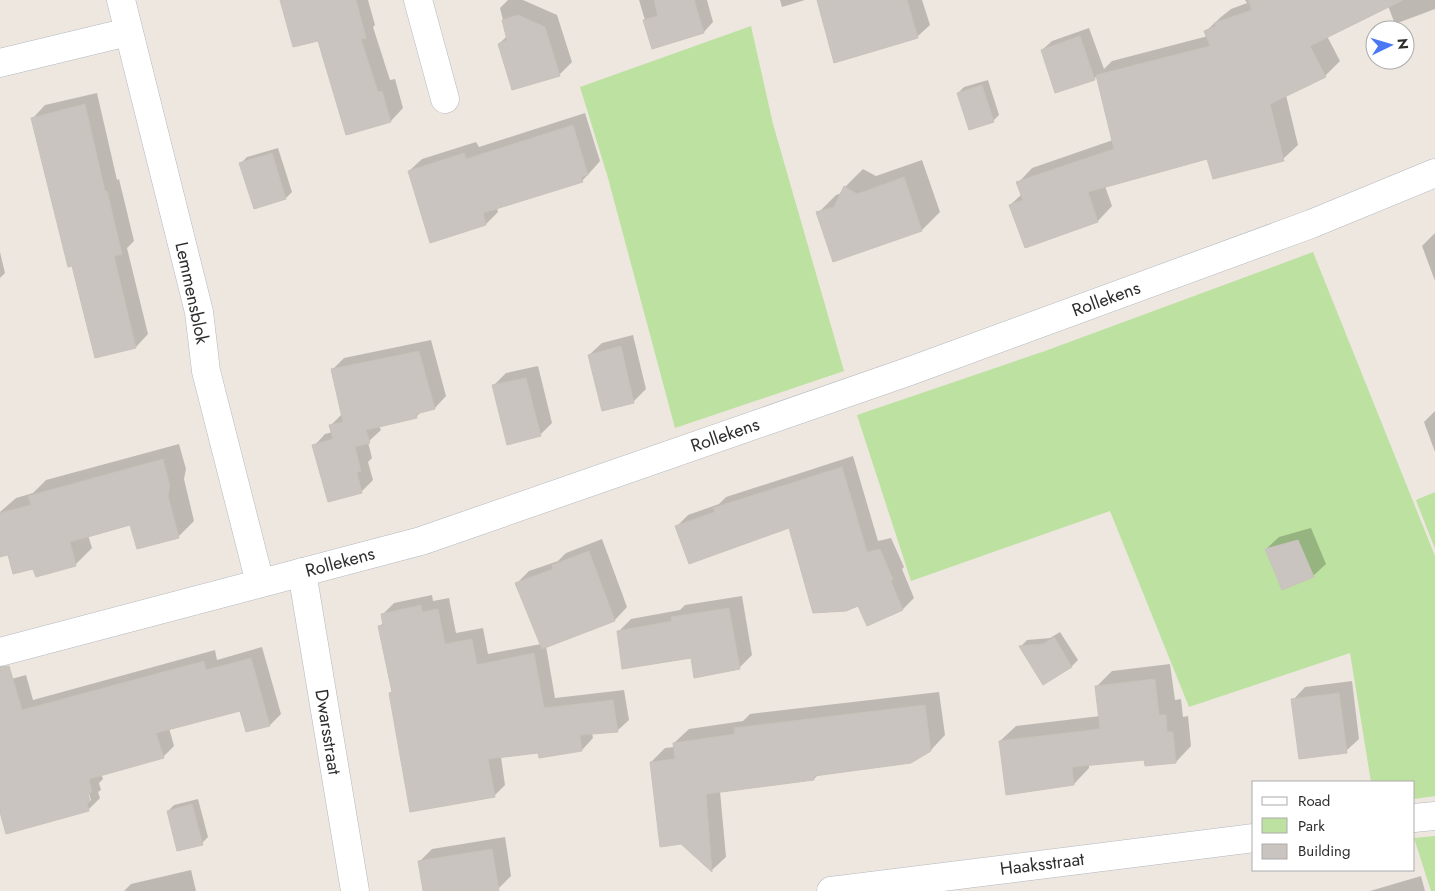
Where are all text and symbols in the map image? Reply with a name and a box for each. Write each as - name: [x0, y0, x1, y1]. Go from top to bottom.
- north arrow: [1365, 20, 1415, 70]
- text: N: [1393, 37, 1413, 50]
- street label: Lemmensblok: [169, 240, 215, 346]
- street label: Rollekens: [1068, 275, 1144, 323]
- street label: Rollekens: [687, 411, 763, 459]
- street label: Rollekens: [302, 540, 378, 584]
- street label: Dwarsstraat: [308, 687, 348, 777]
- legend: [1252, 781, 1415, 871]
- text: Road: [1298, 790, 1330, 812]
- text: Park: [1298, 815, 1325, 837]
- text: Building: [1298, 840, 1350, 862]
- street label: Haaksstraat: [998, 846, 1086, 882]

